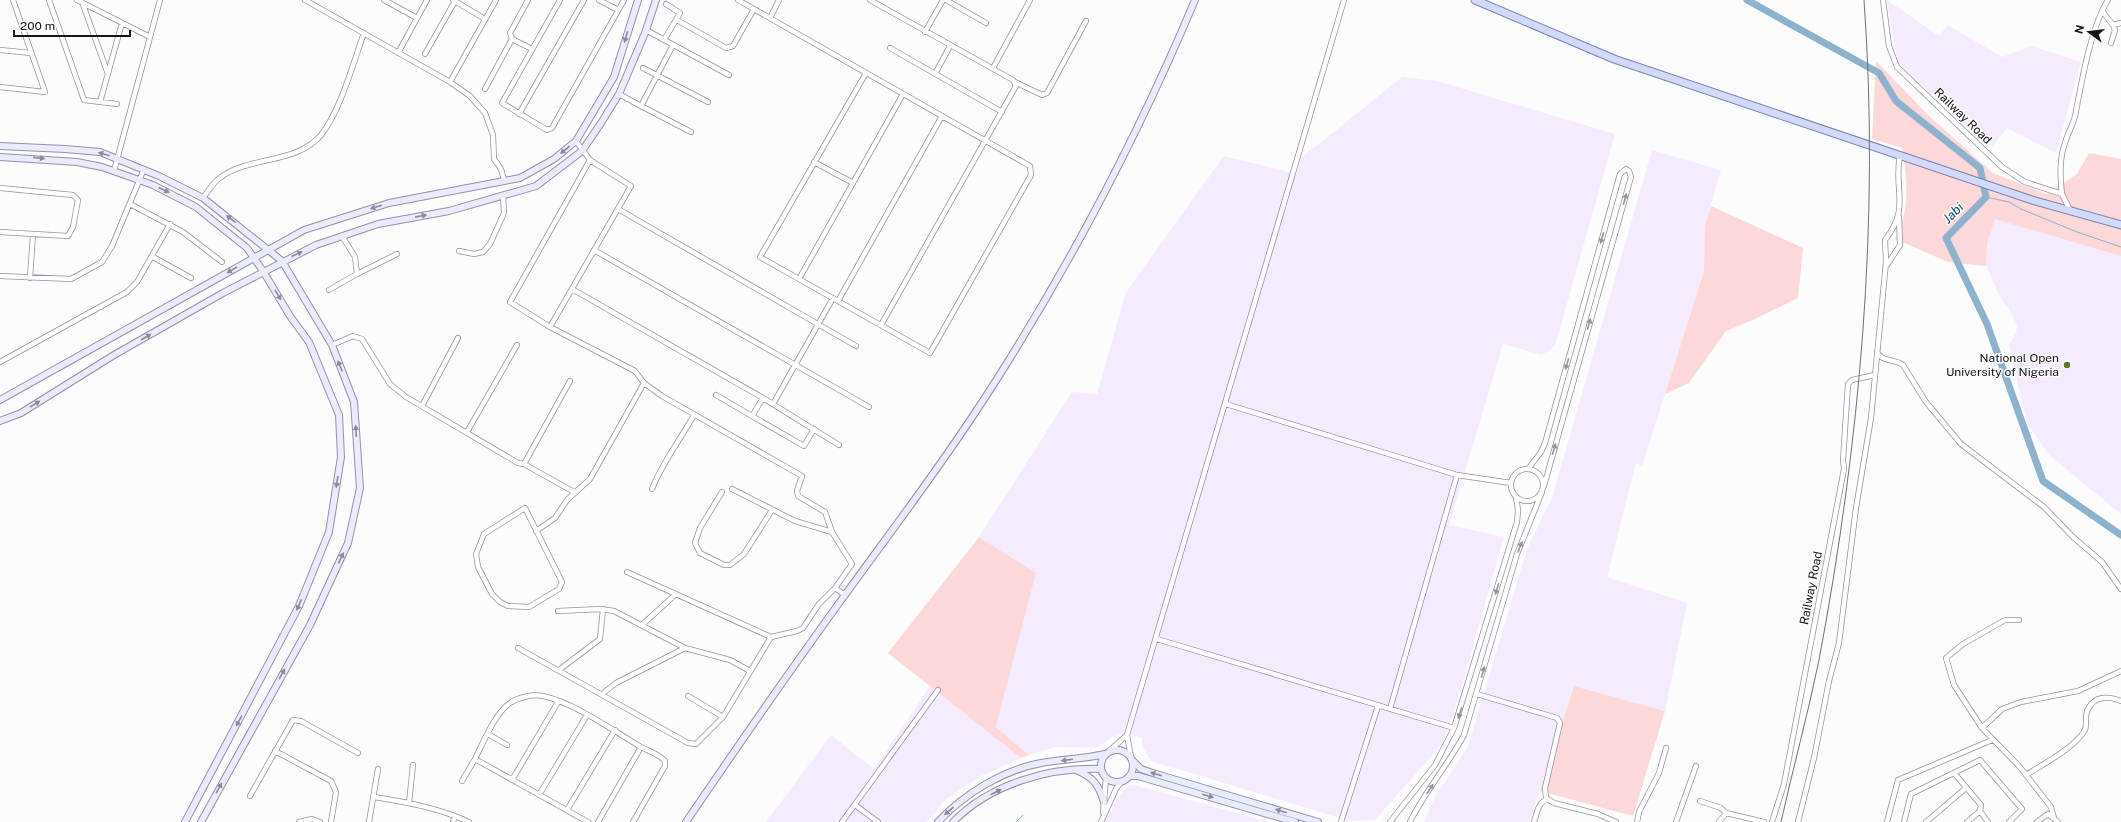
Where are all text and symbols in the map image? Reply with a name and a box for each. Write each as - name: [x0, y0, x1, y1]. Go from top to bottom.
- scale bar: [14, 12, 130, 38]
- north arrow: [2069, 12, 2109, 52]
- text: 200 m: [20, 19, 55, 33]
- text: N: [2072, 24, 2086, 35]
- one-way arrow: [623, 31, 629, 43]
- street label: Railway Road: [1931, 85, 1995, 147]
- one-way arrow: [560, 145, 570, 154]
- one-way arrow: [98, 151, 110, 157]
- one-way arrow: [33, 155, 45, 162]
- one-way arrow: [158, 187, 170, 193]
- one-way arrow: [1622, 192, 1628, 204]
- water label: Jabi: [1940, 199, 1967, 226]
- one-way arrow: [370, 204, 382, 210]
- one-way arrow: [415, 212, 427, 218]
- one-way arrow: [226, 215, 237, 224]
- one-way arrow: [1599, 233, 1605, 245]
- one-way arrow: [291, 251, 303, 257]
- one-way arrow: [226, 266, 238, 273]
- one-way arrow: [274, 289, 281, 301]
- one-way arrow: [1586, 317, 1592, 329]
- one-way arrow: [140, 333, 152, 340]
- place label: National Open University of Nigeria: [1946, 351, 2059, 379]
- one-way arrow: [1564, 358, 1570, 370]
- one-way arrow: [337, 360, 343, 371]
- marker: National Open University of Nigeria: [2062, 360, 2072, 370]
- one-way arrow: [30, 400, 40, 408]
- one-way arrow: [353, 424, 359, 437]
- one-way arrow: [1551, 442, 1557, 454]
- one-way arrow: [334, 476, 340, 488]
- one-way arrow: [1517, 541, 1523, 553]
- street label: Railway Road: [1797, 550, 1825, 626]
- one-way arrow: [338, 553, 344, 564]
- one-way arrow: [1494, 583, 1500, 595]
- one-way arrow: [296, 600, 302, 611]
- one-way arrow: [1480, 666, 1486, 678]
- one-way arrow: [279, 668, 286, 680]
- one-way arrow: [1456, 708, 1462, 720]
- one-way arrow: [235, 715, 242, 726]
- one-way arrow: [1061, 756, 1073, 763]
- one-way arrow: [1150, 771, 1162, 777]
- one-way arrow: [216, 782, 223, 794]
- one-way arrow: [1426, 783, 1434, 794]
- one-way arrow: [991, 789, 1002, 795]
- one-way arrow: [1203, 793, 1215, 799]
- one-way arrow: [944, 806, 955, 815]
- one-way arrow: [1274, 808, 1286, 814]

